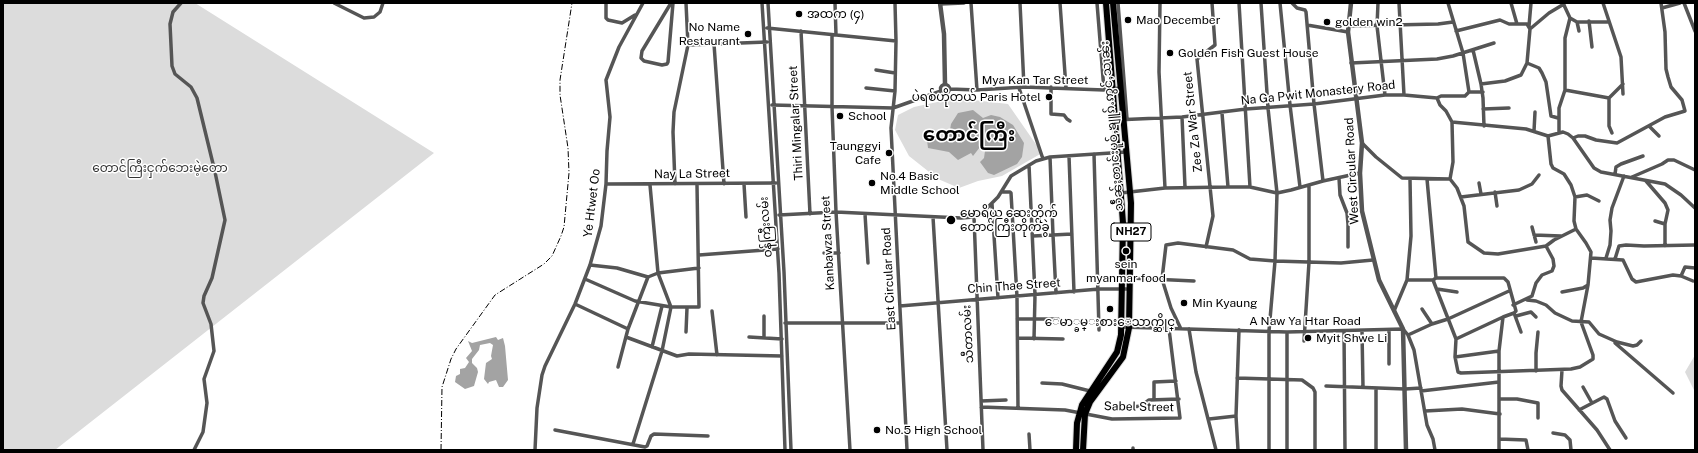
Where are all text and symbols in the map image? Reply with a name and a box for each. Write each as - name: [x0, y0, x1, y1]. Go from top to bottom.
- place label: အထက (၄): [807, 7, 864, 21]
- marker: အထက (၄): [794, 9, 804, 19]
- place label: Mao December: [1136, 13, 1220, 27]
- marker: Mao December: [1123, 15, 1133, 25]
- place label: golden win2: [1335, 15, 1403, 29]
- marker: golden win2: [1322, 17, 1332, 27]
- place label: No Name Restaurant: [679, 20, 740, 48]
- marker: No Name Restaurant: [743, 29, 753, 39]
- street label: သဵႅၼ်ႈတၢင်းပူဝ်ႇၶျူၵ်ႉဢွင်ႇသၢၼ်း: [1097, 40, 1127, 212]
- place label: Golden Fish Guest House: [1178, 46, 1318, 60]
- marker: Golden Fish Guest House: [1165, 48, 1175, 58]
- street label: Thiri Mingalar Street: [786, 65, 806, 181]
- street label: Zee Za War Street: [1181, 71, 1205, 173]
- street label: Mya Kan Tar Street: [982, 73, 1088, 87]
- street label: Na Ga Pwit Monastery Road: [1240, 78, 1396, 108]
- place label: ပဲရစ်ဟိုတယ် Paris Hotel: [912, 90, 1041, 104]
- marker: ပဲရစ်ဟိုတယ် Paris Hotel: [1044, 92, 1054, 102]
- place label: School: [848, 109, 887, 123]
- marker: School: [835, 111, 845, 121]
- street label: West Circular Road: [1342, 117, 1362, 225]
- district label: တောင်ကြီး: [923, 123, 1015, 147]
- place label: Taunggyi Cafe: [830, 139, 881, 167]
- marker: Taunggyi Cafe: [884, 148, 894, 158]
- park label: တောင်ကြီးငှက်ဘေးမဲ့တော: [92, 161, 228, 175]
- street label: Nay La Street: [654, 166, 730, 182]
- street label: Ye Htwet Oo: [581, 168, 603, 238]
- place label: No.4 Basic Middle School: [880, 169, 960, 197]
- marker: No.4 Basic Middle School: [867, 178, 877, 188]
- street label: Kanbawza Street: [818, 195, 838, 291]
- street label: ဝန်ကြီးလမ်း: [757, 196, 775, 258]
- place label: မောရိယ ဆေးတိုက် တောင်ကြီးတိုက်ခွဲ: [960, 206, 1058, 234]
- marker: မောရိယ ဆေးတိုက် တောင်ကြီးတိုက်ခွဲ: [945, 214, 957, 226]
- road number: NH27: [1111, 223, 1151, 241]
- street label: East Circular Road: [879, 227, 899, 331]
- marker: sein myanmar food: [1121, 246, 1131, 256]
- place label: sein myanmar food: [1086, 257, 1166, 285]
- street label: Chin Thae Street: [967, 276, 1061, 296]
- place label: Min Kyaung: [1192, 296, 1258, 310]
- marker: Min Kyaung: [1179, 298, 1189, 308]
- marker: ေမာ္ခမ္းစားေသာက္ဆိုင္: [1105, 304, 1115, 314]
- street label: သီတာလမ်း: [959, 305, 977, 363]
- street label: A Naw Ya Htar Road: [1249, 314, 1361, 328]
- place label: ေမာ္ခမ္းစားေသာက္ဆိုင္: [1045, 315, 1175, 329]
- place label: Myit Shwe Li: [1316, 331, 1387, 345]
- marker: Myit Shwe Li: [1303, 333, 1313, 343]
- street label: Sabel Street: [1104, 399, 1174, 415]
- place label: No.5 High School: [885, 423, 982, 437]
- marker: No.5 High School: [872, 425, 882, 435]

